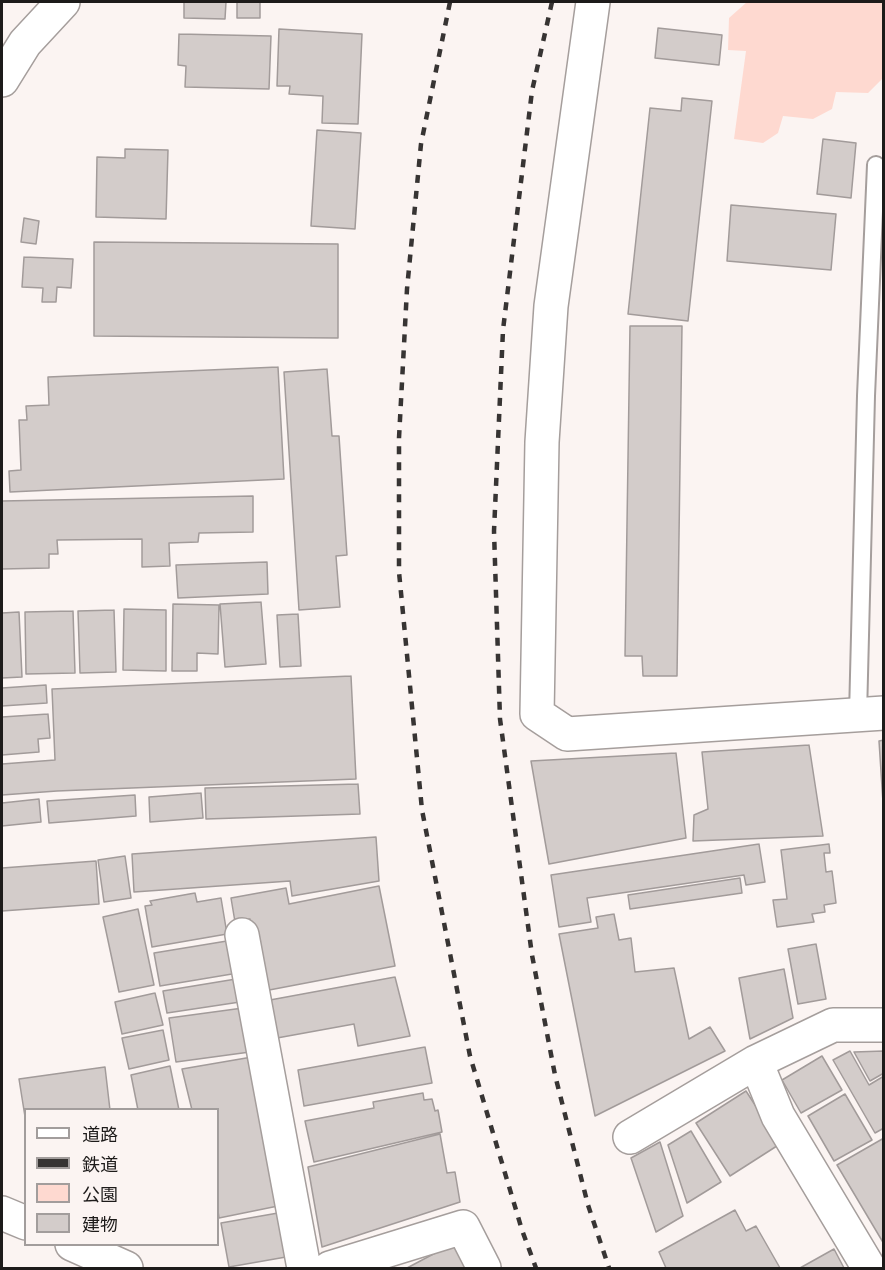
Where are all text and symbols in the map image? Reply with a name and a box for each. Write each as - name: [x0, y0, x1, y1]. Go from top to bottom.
- legend: [24, 1108, 219, 1246]
- text: 道路: [82, 1124, 118, 1146]
- text: 鉄道: [82, 1154, 118, 1176]
- text: 公園: [82, 1184, 118, 1206]
- text: 建物: [82, 1214, 118, 1236]

